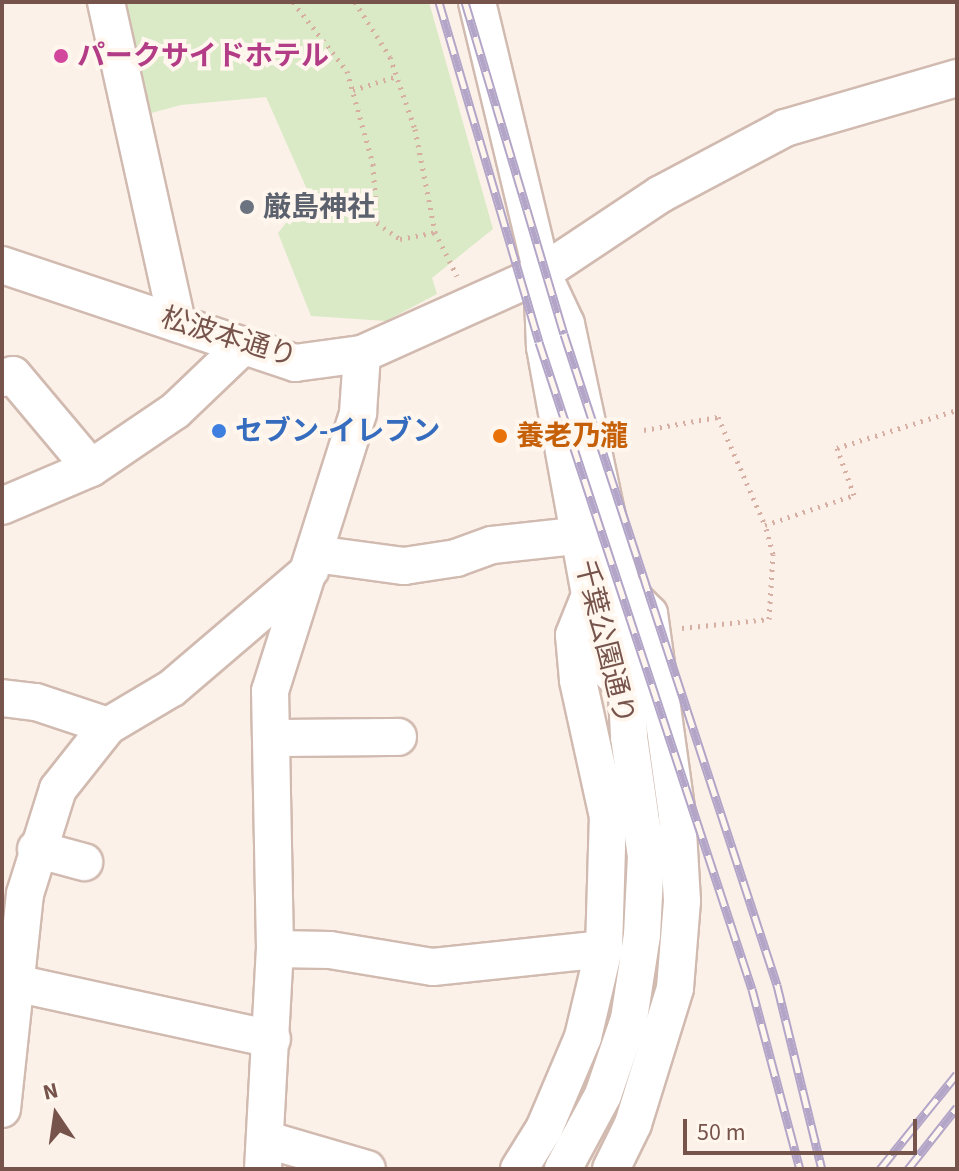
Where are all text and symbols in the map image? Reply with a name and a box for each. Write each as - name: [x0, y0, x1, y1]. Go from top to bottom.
- place label: パークサイドホテル: [77, 39, 329, 73]
- marker: パークサイドホテル: [52, 47, 70, 65]
- place label: 厳島神社: [263, 190, 375, 224]
- marker: 厳島神社: [238, 198, 256, 216]
- street label: 松波本通り: [157, 300, 301, 374]
- place label: セブン-イレブン: [235, 414, 440, 448]
- place label: 養老乃瀧: [516, 419, 628, 453]
- marker: セブン-イレブン: [210, 422, 228, 440]
- marker: 養老乃瀧: [491, 427, 509, 445]
- street label: 千葉公園通り: [568, 556, 642, 728]
- text: N: [40, 1074, 61, 1109]
- north arrow: [16, 1075, 96, 1155]
- scale bar: [687, 1103, 921, 1153]
- text: 50 m: [697, 1115, 746, 1150]

